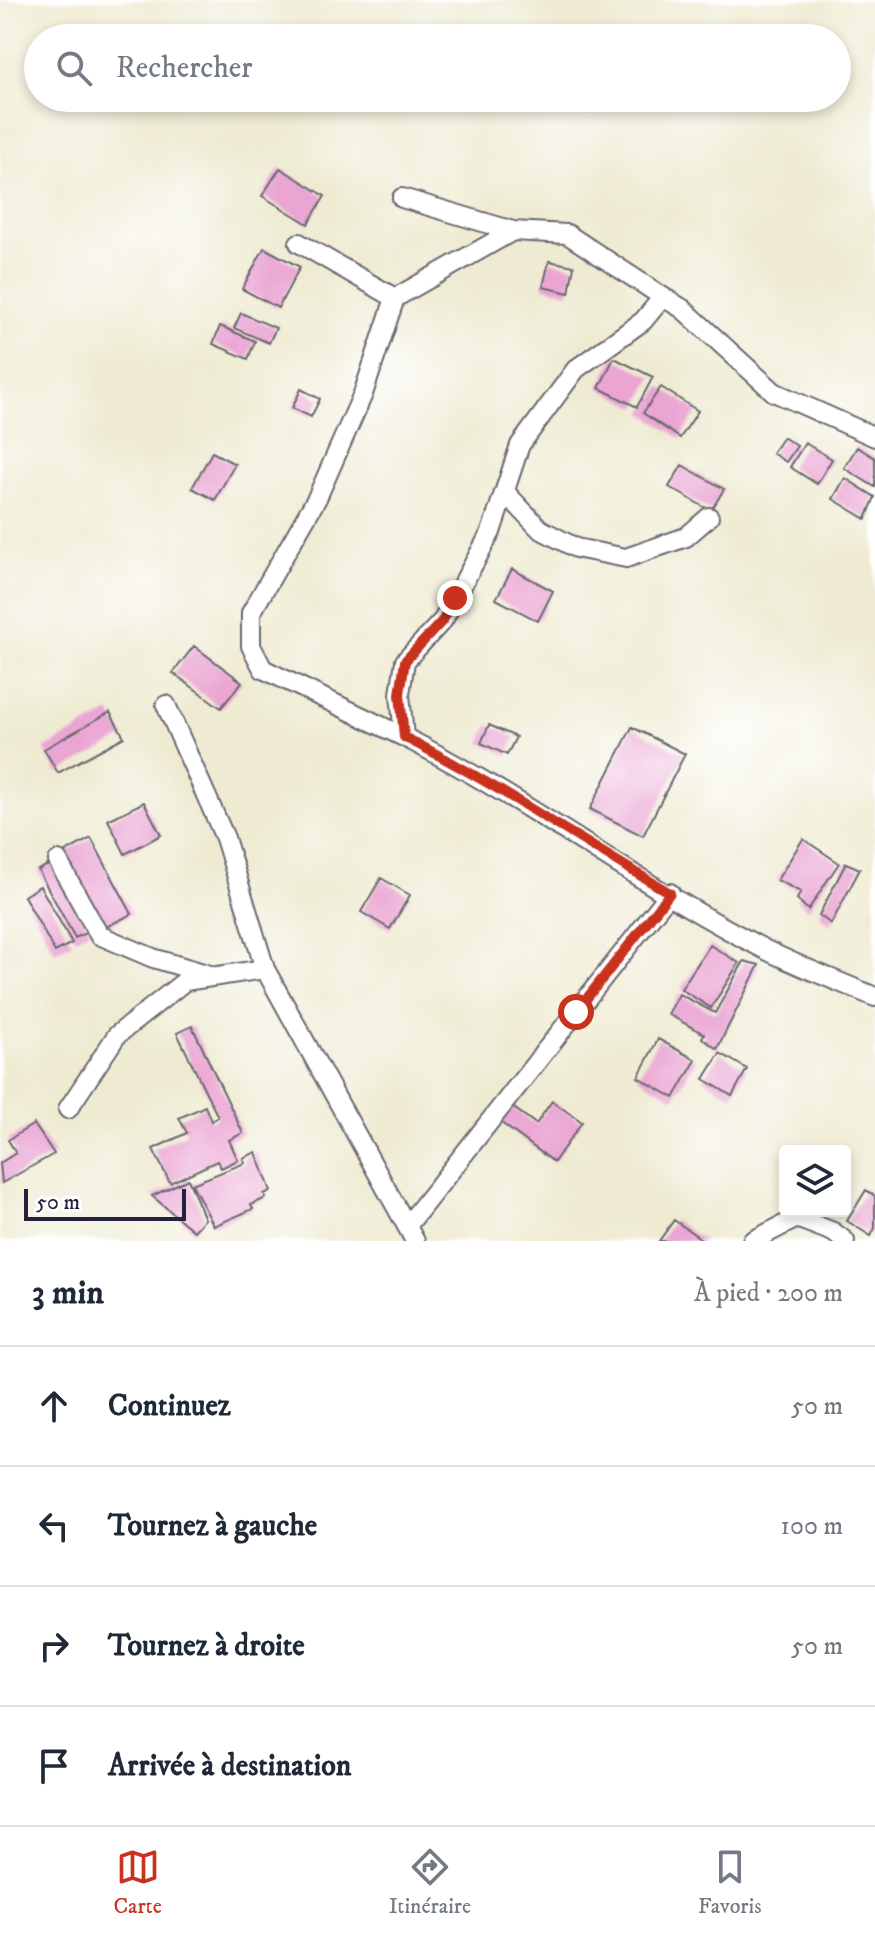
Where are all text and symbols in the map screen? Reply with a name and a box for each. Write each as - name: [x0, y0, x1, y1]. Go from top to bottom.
- search box: [24, 24, 851, 112]
- icon: search: [52, 46, 96, 90]
- text: Rechercher: [116, 50, 252, 87]
- route end: [437, 580, 473, 616]
- route start: [558, 994, 594, 1030]
- map controls: [779, 1145, 851, 1217]
- button: layers: [779, 1145, 851, 1217]
- scale bar: [24, 1185, 186, 1221]
- text: 50 m: [36, 1189, 80, 1216]
- text: 3 min: [32, 1272, 104, 1314]
- text: À pied · 200 m: [694, 1277, 843, 1310]
- icon: ahead: [32, 1384, 76, 1428]
- text: Continuez: [108, 1388, 231, 1425]
- text: 50 m: [791, 1390, 843, 1423]
- icon: left: [32, 1504, 76, 1548]
- text: Tournez à gauche: [108, 1508, 317, 1545]
- text: 100 m: [780, 1510, 843, 1543]
- icon: right: [32, 1624, 76, 1668]
- text: Tournez à droite: [108, 1628, 305, 1665]
- text: 50 m: [791, 1630, 843, 1663]
- icon: arrive: [32, 1744, 76, 1788]
- text: Arrivée à destination: [108, 1748, 352, 1785]
- tab: Carte: [113, 1845, 162, 1920]
- tab: Itinéraire: [389, 1845, 471, 1920]
- tab: Favoris: [698, 1845, 762, 1920]

